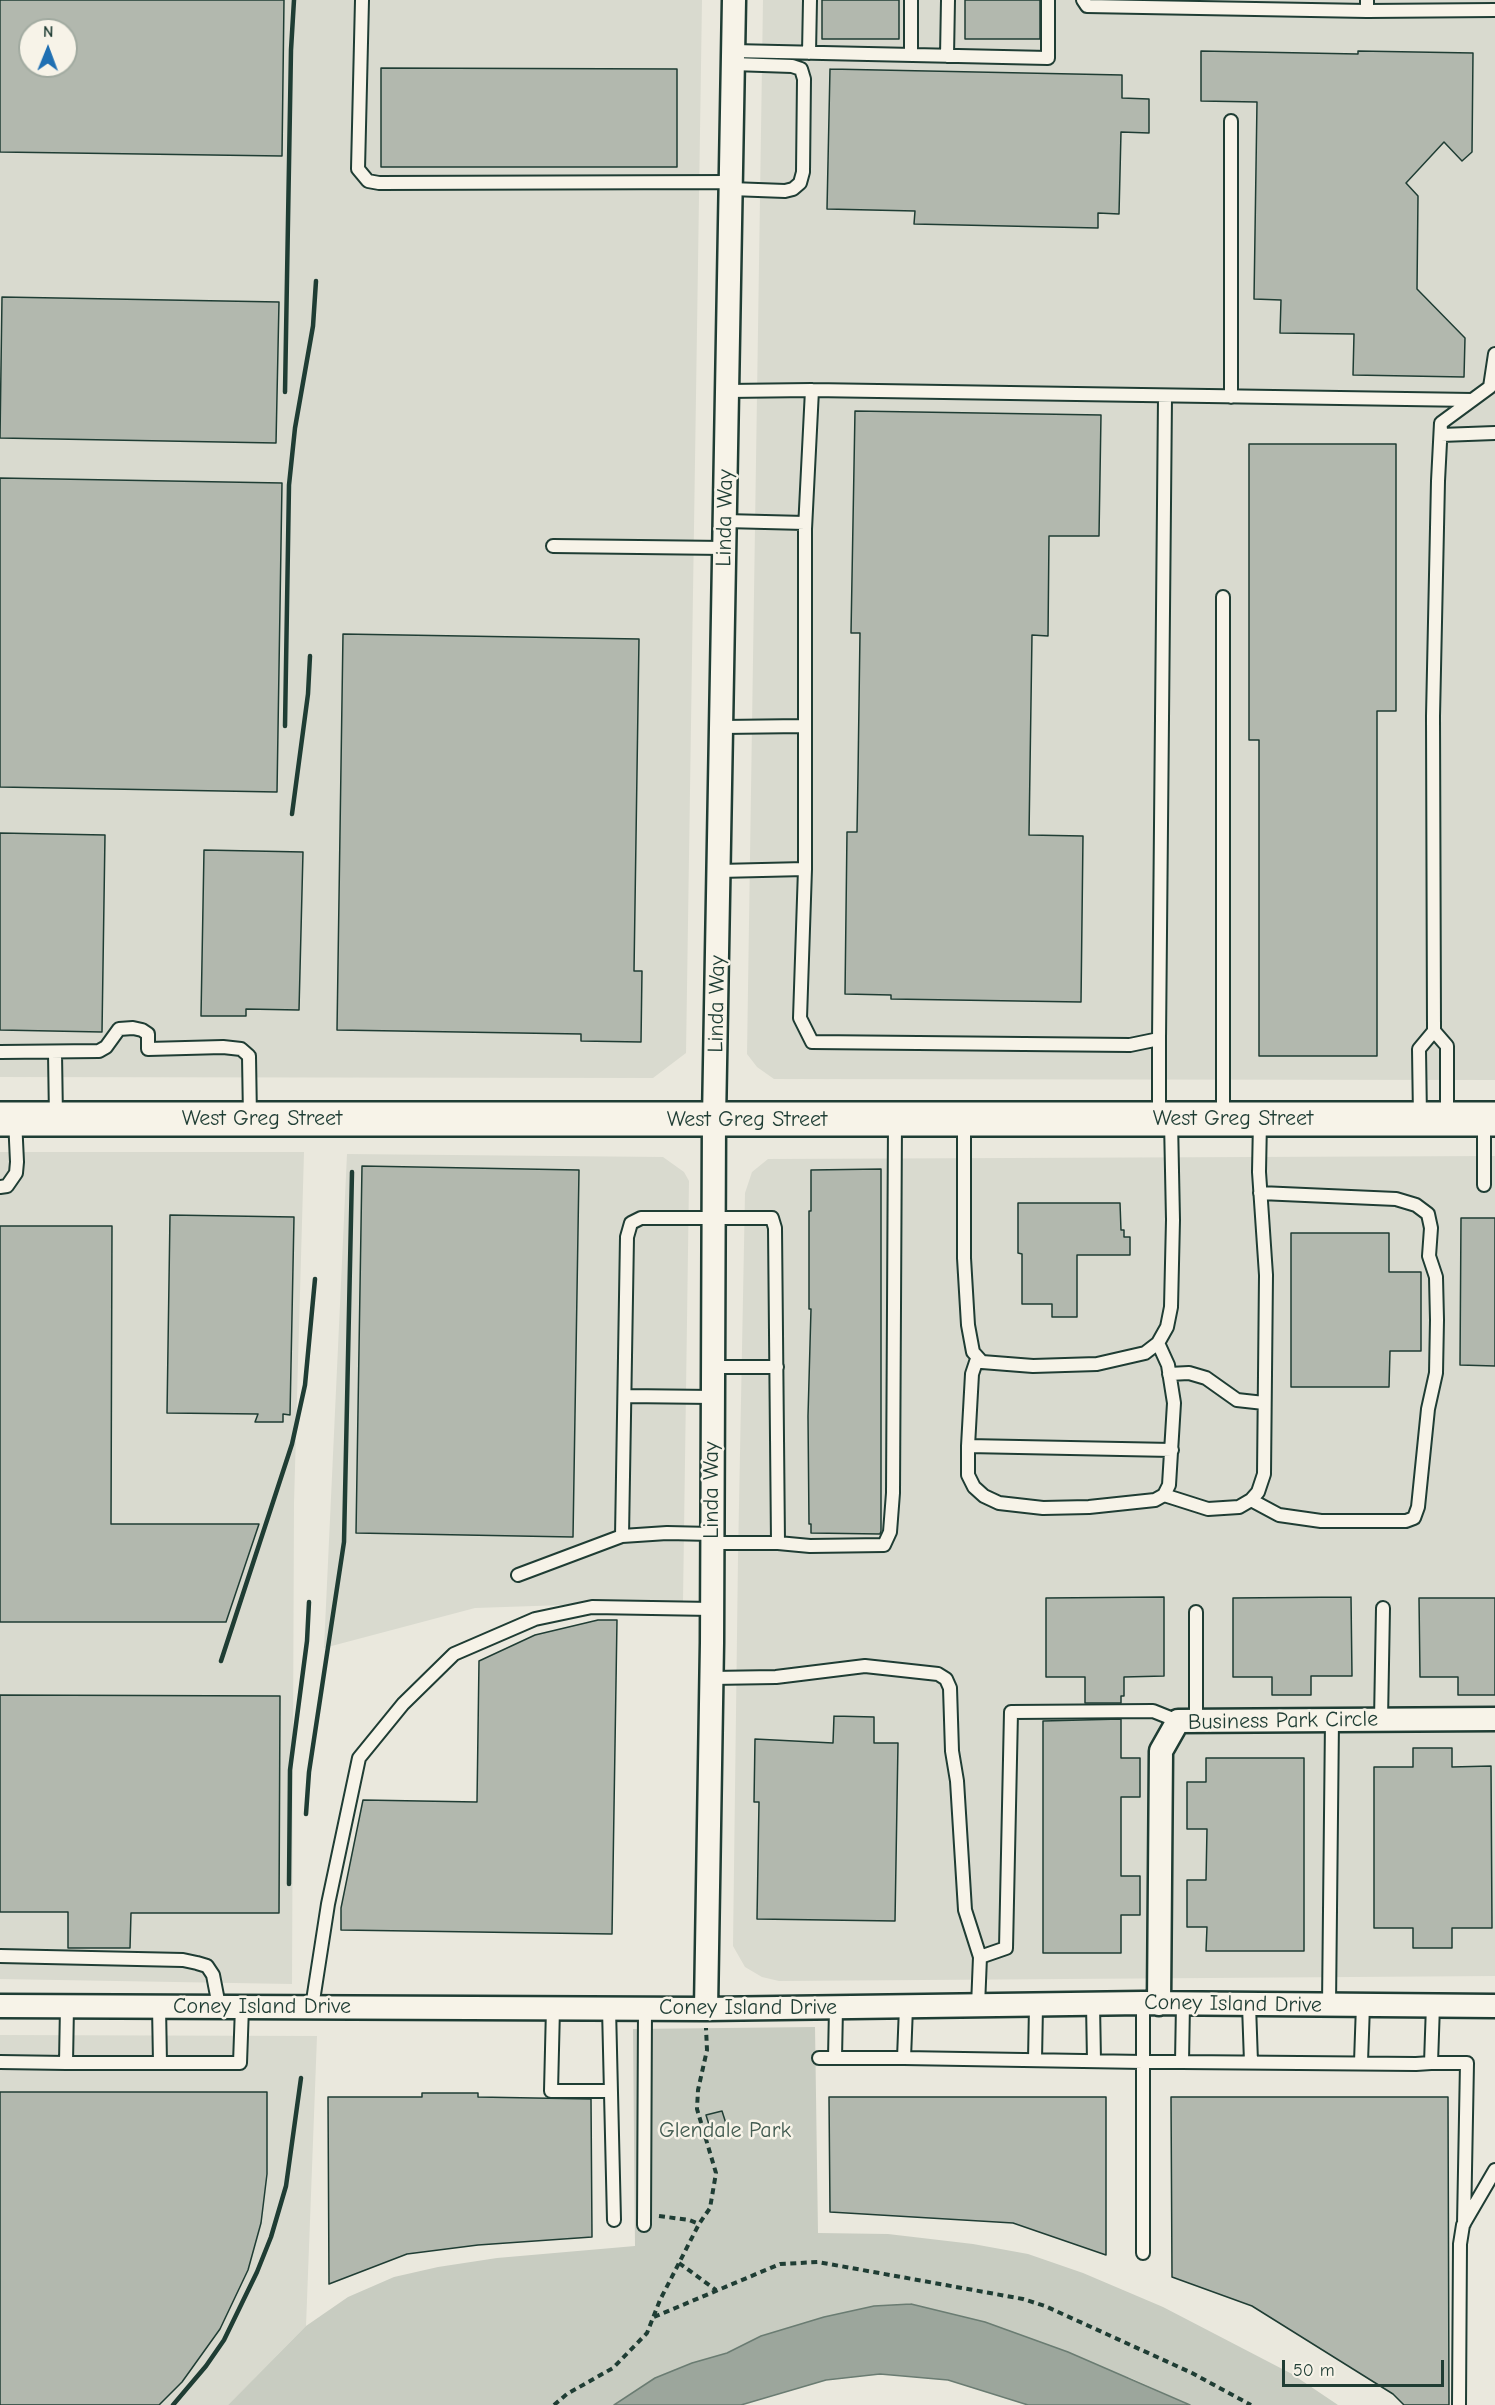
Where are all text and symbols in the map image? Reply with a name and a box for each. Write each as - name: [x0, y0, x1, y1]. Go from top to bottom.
- north arrow: [18, 18, 78, 78]
- text: N: [43, 23, 54, 41]
- street label: Linda Way: [711, 469, 739, 567]
- street label: Linda Way: [703, 955, 731, 1053]
- street label: West Greg Street: [182, 1106, 342, 1132]
- street label: West Greg Street: [1153, 1106, 1313, 1132]
- street label: West Greg Street: [667, 1107, 827, 1133]
- street label: Linda Way: [699, 1441, 725, 1539]
- street label: Business Park Circle: [1188, 1706, 1378, 1736]
- street label: Coney Island Drive: [1144, 1989, 1322, 2019]
- street label: Coney Island Drive: [173, 1994, 351, 2020]
- street label: Coney Island Drive: [659, 1995, 837, 2021]
- park label: Glendale Park: [659, 2118, 791, 2144]
- scale bar: [1285, 2348, 1447, 2386]
- text: 50 m: [1293, 2360, 1335, 2381]

